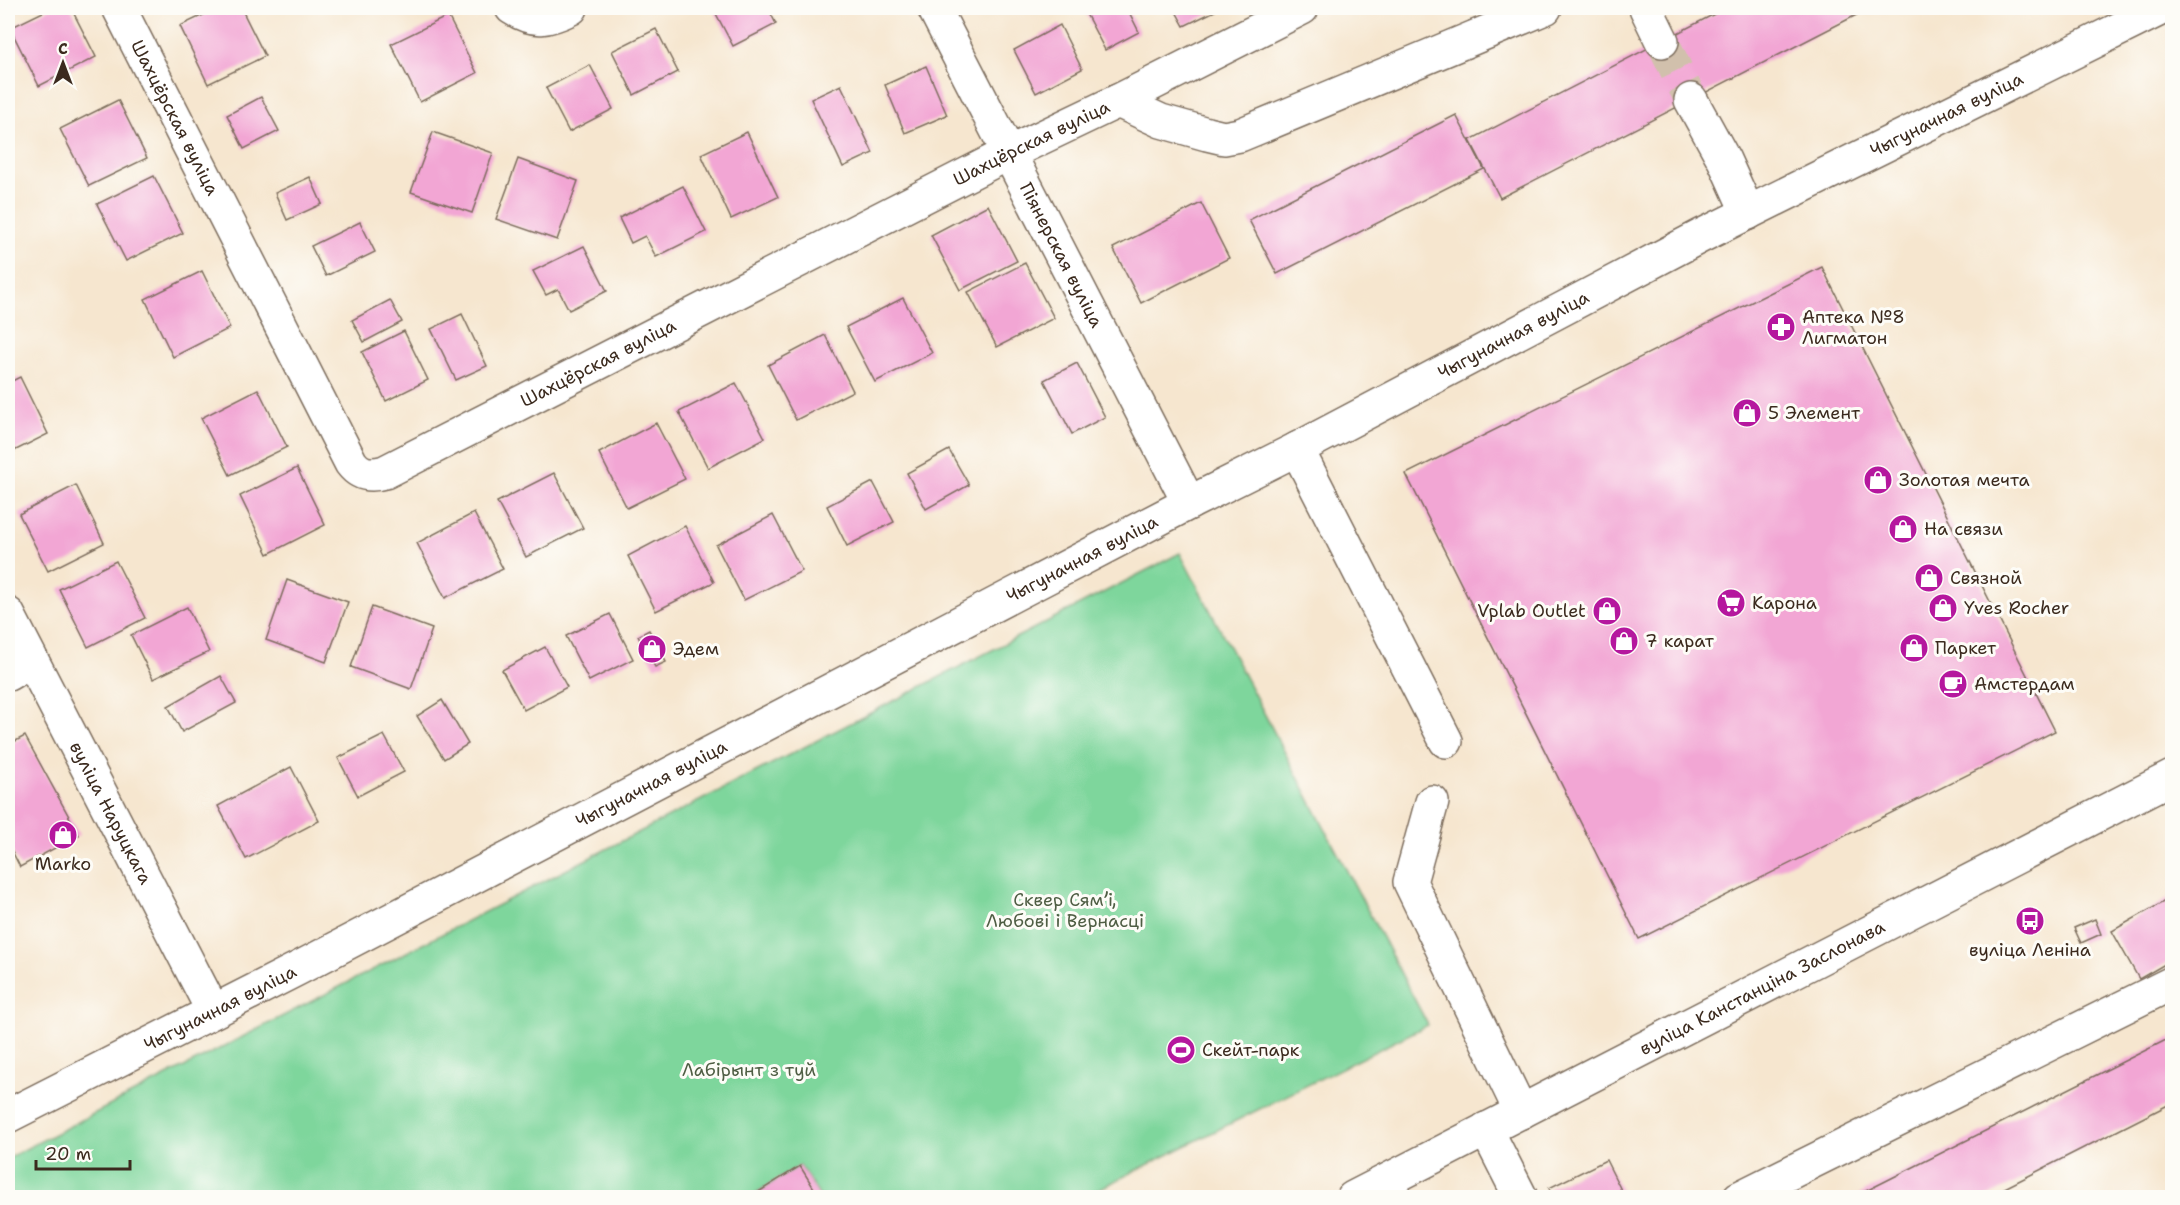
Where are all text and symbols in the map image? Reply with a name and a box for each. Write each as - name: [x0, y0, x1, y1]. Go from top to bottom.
- north arrow: [33, 33, 93, 93]
- street label: Шахцёрская вуліца: [125, 36, 225, 199]
- text: С: [58, 38, 68, 59]
- street label: Чыгуначная вуліца: [1866, 67, 2027, 163]
- street label: Шахцёрская вуліца: [949, 95, 1114, 192]
- street label: Піянерская вуліца: [1014, 179, 1109, 332]
- street label: Чыгуначная вуліца: [1434, 285, 1593, 385]
- place label: Аптека №8 Лигматон: [1802, 305, 1905, 350]
- pharmacy icon: Аптека №8 Лигматон: [1765, 311, 1797, 343]
- street label: Шахцёрская вуліца: [516, 313, 680, 413]
- shop icon: 5 Элемент: [1731, 397, 1763, 429]
- place label: 5 Элемент: [1768, 401, 1861, 425]
- shop icon: Золотая мечта: [1862, 464, 1894, 496]
- place label: Золотая мечта: [1899, 468, 2030, 492]
- street label: Чыгуначная вуліца: [1002, 509, 1162, 608]
- shop icon: На связи: [1887, 513, 1919, 545]
- place label: На связи: [1924, 517, 2003, 541]
- shop icon: Связной: [1913, 562, 1945, 594]
- place label: Связной: [1950, 566, 2022, 590]
- supermarket icon: Карона: [1715, 587, 1747, 619]
- place label: Карона: [1752, 591, 1817, 615]
- shop icon: Yves Rocher: [1927, 592, 1959, 624]
- shop icon: Vplab Outlet: [1591, 595, 1623, 627]
- place label: Yves Rocher: [1964, 596, 2069, 620]
- place label: Vplab Outlet: [1477, 599, 1586, 623]
- shop icon: 7 карат: [1608, 625, 1640, 657]
- place label: 7 карат: [1645, 629, 1715, 653]
- shop icon: Паркет: [1898, 632, 1930, 664]
- shop icon: Эдем: [636, 633, 668, 665]
- place label: Паркет: [1935, 636, 1997, 660]
- place label: Эдем: [673, 637, 719, 661]
- cafe icon: Амстердам: [1937, 668, 1969, 700]
- place label: Амстердам: [1974, 672, 2075, 696]
- street label: Чыгуначная вуліца: [571, 734, 731, 833]
- street label: вуліца Наруцкага: [64, 738, 158, 889]
- shop icon: Marko: [47, 819, 79, 851]
- place label: Marko: [35, 852, 91, 876]
- park label: Сквер Сямʼі, Любові і Вернасці: [986, 888, 1144, 933]
- bus stop icon: вуліца Леніна: [2014, 905, 2046, 937]
- street label: вуліца Канстанціна Заслонава: [1635, 915, 1889, 1061]
- place label: вуліца Леніна: [1969, 938, 2091, 962]
- street label: Чыгуначная вуліца: [140, 959, 300, 1057]
- sports icon: Скейт-парк: [1165, 1034, 1197, 1066]
- place label: Скейт-парк: [1202, 1038, 1300, 1062]
- park label: Лабірынт з туй: [682, 1058, 816, 1082]
- scale bar: [36, 1133, 130, 1171]
- text: 20 m: [45, 1142, 91, 1166]

